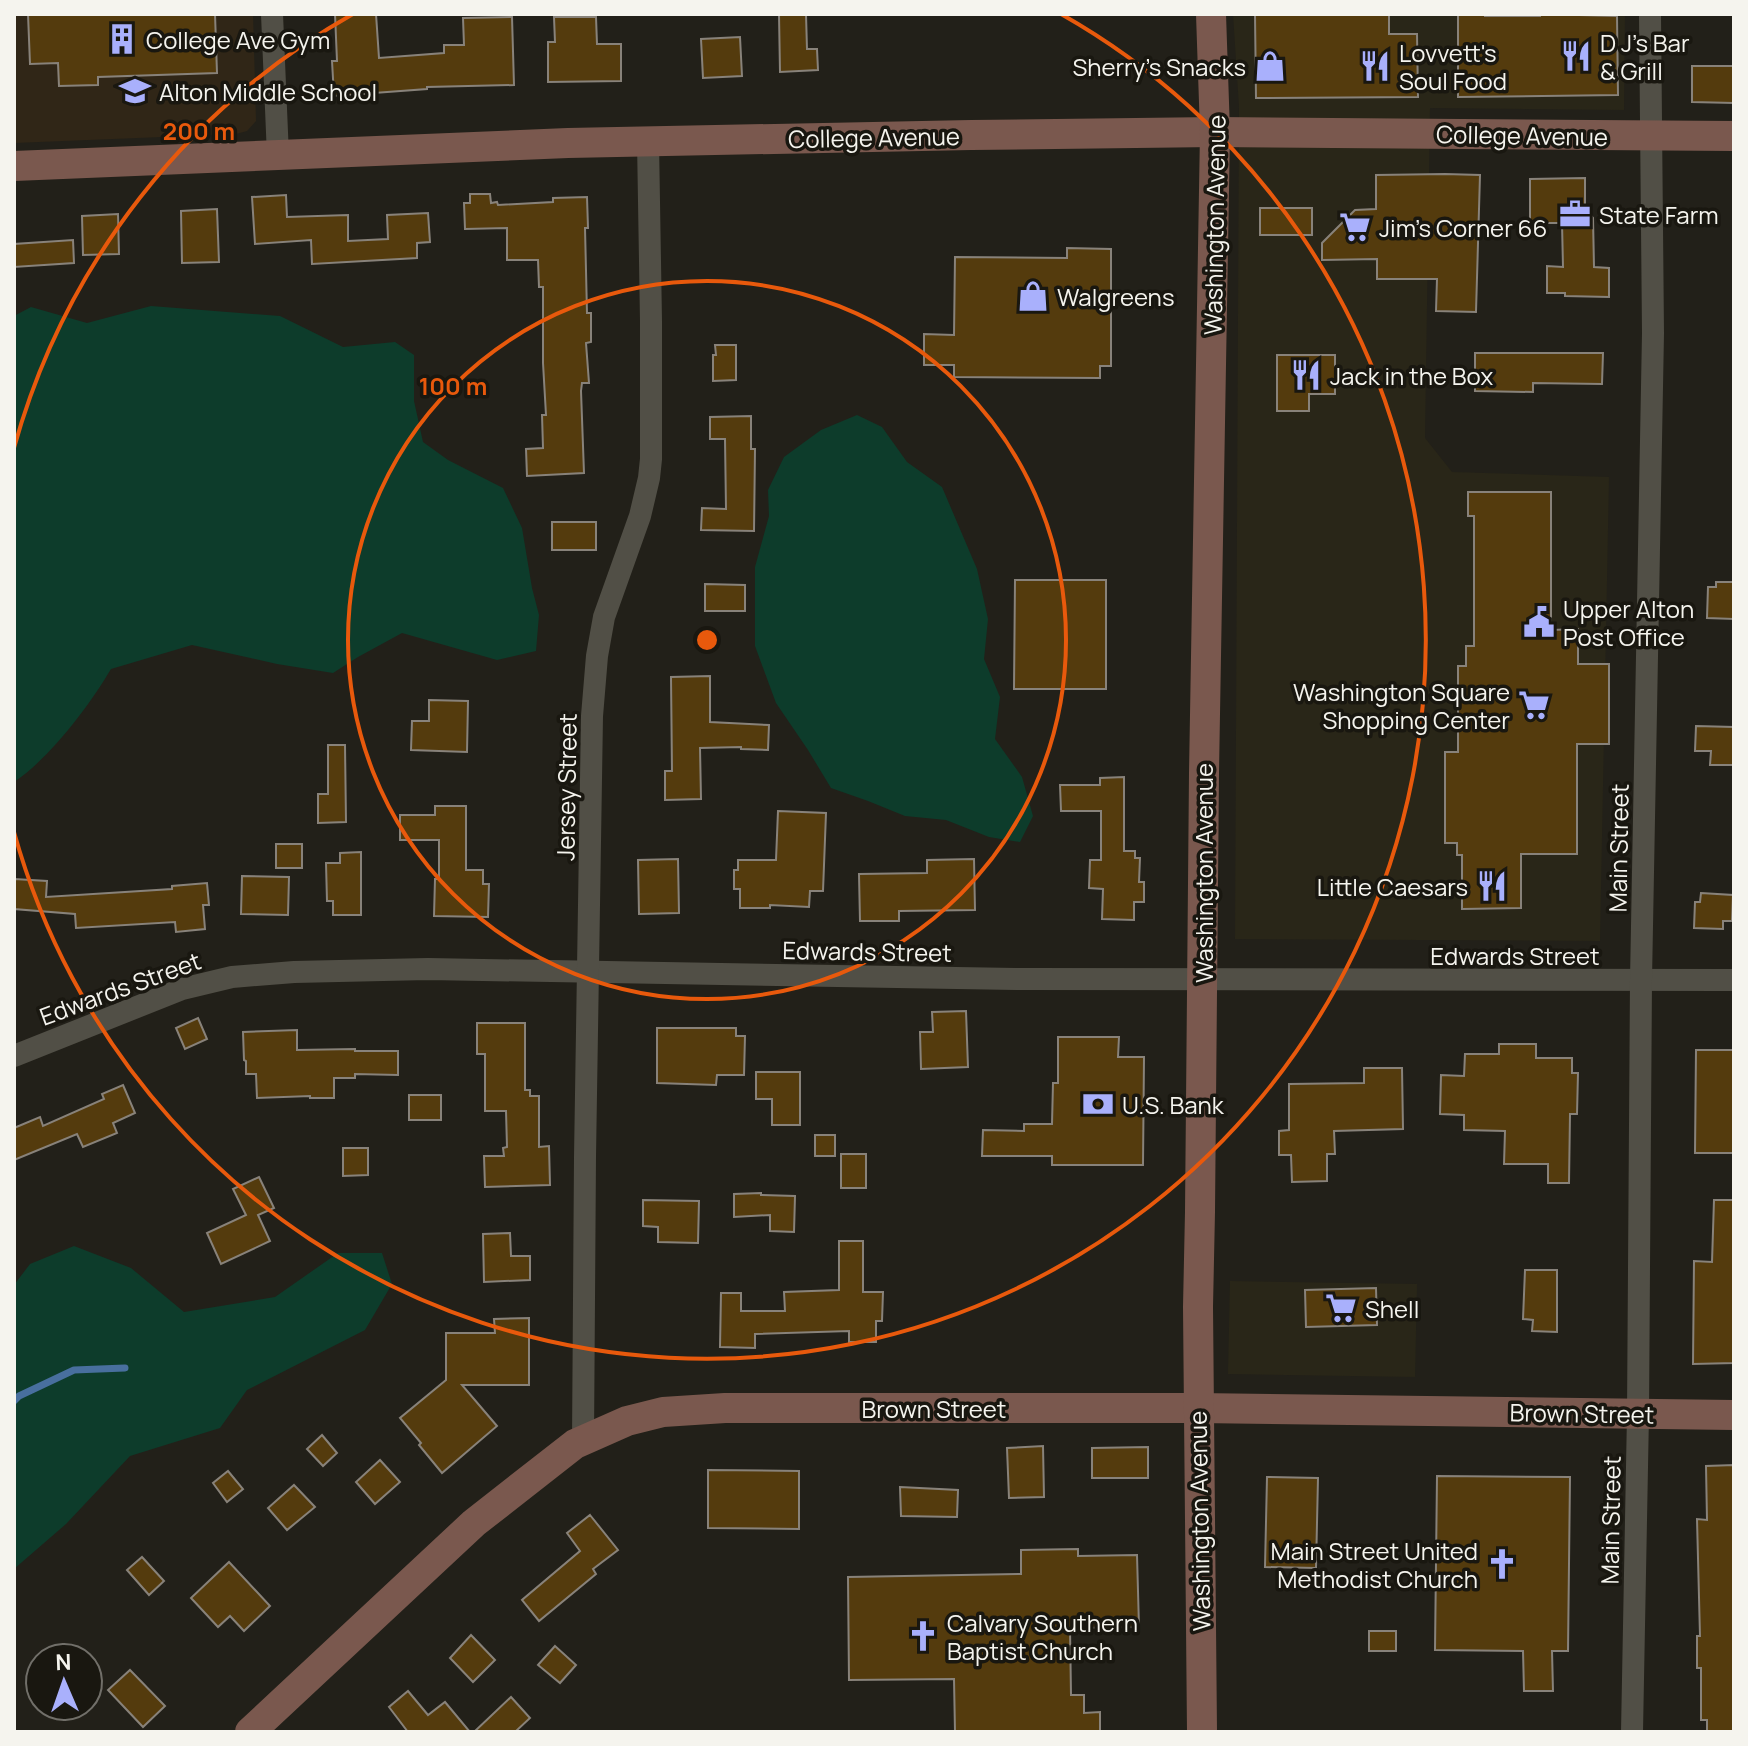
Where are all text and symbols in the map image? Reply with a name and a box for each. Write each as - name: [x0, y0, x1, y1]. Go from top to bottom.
- building icon: College Ave Gym: [105, 22, 139, 56]
- place label: College Ave Gym: [146, 23, 330, 56]
- place label: D J's Bar & Grill: [1600, 26, 1690, 87]
- place label: Lovvett's Soul Food: [1399, 36, 1507, 97]
- restaurant icon: D J's Bar & Grill: [1559, 39, 1593, 73]
- shop icon: Sherry's Snacks: [1253, 49, 1287, 83]
- restaurant icon: Lovvett's Soul Food: [1358, 49, 1392, 83]
- place label: Sherry's Snacks: [1072, 50, 1246, 83]
- school or university icon: Alton Middle School: [118, 74, 152, 108]
- place label: Alton Middle School: [159, 75, 377, 108]
- text: 200 m: [163, 114, 235, 147]
- street label: Washington Avenue: [1196, 115, 1232, 335]
- street label: College Avenue: [1436, 117, 1608, 153]
- street label: College Avenue: [788, 119, 960, 155]
- office icon: State Farm: [1558, 197, 1592, 231]
- place label: State Farm: [1599, 198, 1719, 231]
- supermarket icon: Jim's Corner 66: [1338, 210, 1372, 244]
- place label: Jim's Corner 66: [1379, 211, 1547, 244]
- shop icon: Walgreens: [1016, 279, 1050, 313]
- place label: Walgreens: [1057, 280, 1174, 313]
- restaurant icon: Jack in the Box: [1289, 358, 1323, 392]
- place label: Jack in the Box: [1330, 359, 1493, 392]
- text: 100 m: [419, 369, 487, 402]
- place label: Upper Alton Post Office: [1563, 592, 1694, 653]
- public building icon: Upper Alton Post Office: [1522, 605, 1556, 639]
- centre of rings: [693, 626, 721, 654]
- place label: Washington Square Shopping Center: [1293, 675, 1510, 736]
- supermarket icon: Washington Square Shopping Center: [1517, 688, 1551, 722]
- street label: Jersey Street: [548, 713, 584, 861]
- street label: Washington Avenue: [1187, 763, 1220, 983]
- street label: Main Street: [1600, 783, 1636, 913]
- restaurant icon: Little Caesars: [1475, 869, 1509, 903]
- place label: Little Caesars: [1317, 870, 1468, 903]
- street label: Edwards Street: [782, 933, 952, 969]
- street label: Edwards Street: [1430, 939, 1600, 972]
- street label: Edwards Street: [35, 944, 205, 1032]
- bank icon: U.S. Bank: [1081, 1087, 1115, 1121]
- place label: U.S. Bank: [1122, 1088, 1225, 1121]
- supermarket icon: Shell: [1324, 1291, 1358, 1325]
- place label: Shell: [1365, 1292, 1419, 1325]
- street label: Brown Street: [862, 1392, 1006, 1425]
- street label: Brown Street: [1509, 1395, 1655, 1431]
- street label: Washington Avenue: [1181, 1411, 1217, 1631]
- street label: Main Street: [1592, 1455, 1628, 1585]
- place label: Main Street United Methodist Church: [1270, 1534, 1478, 1595]
- church icon: Main Street United Methodist Church: [1485, 1547, 1519, 1581]
- place label: Calvary Southern Baptist Church: [947, 1606, 1138, 1667]
- church icon: Calvary Southern Baptist Church: [906, 1619, 940, 1653]
- north arrow: [24, 1642, 104, 1722]
- text: N: [55, 1647, 72, 1677]

